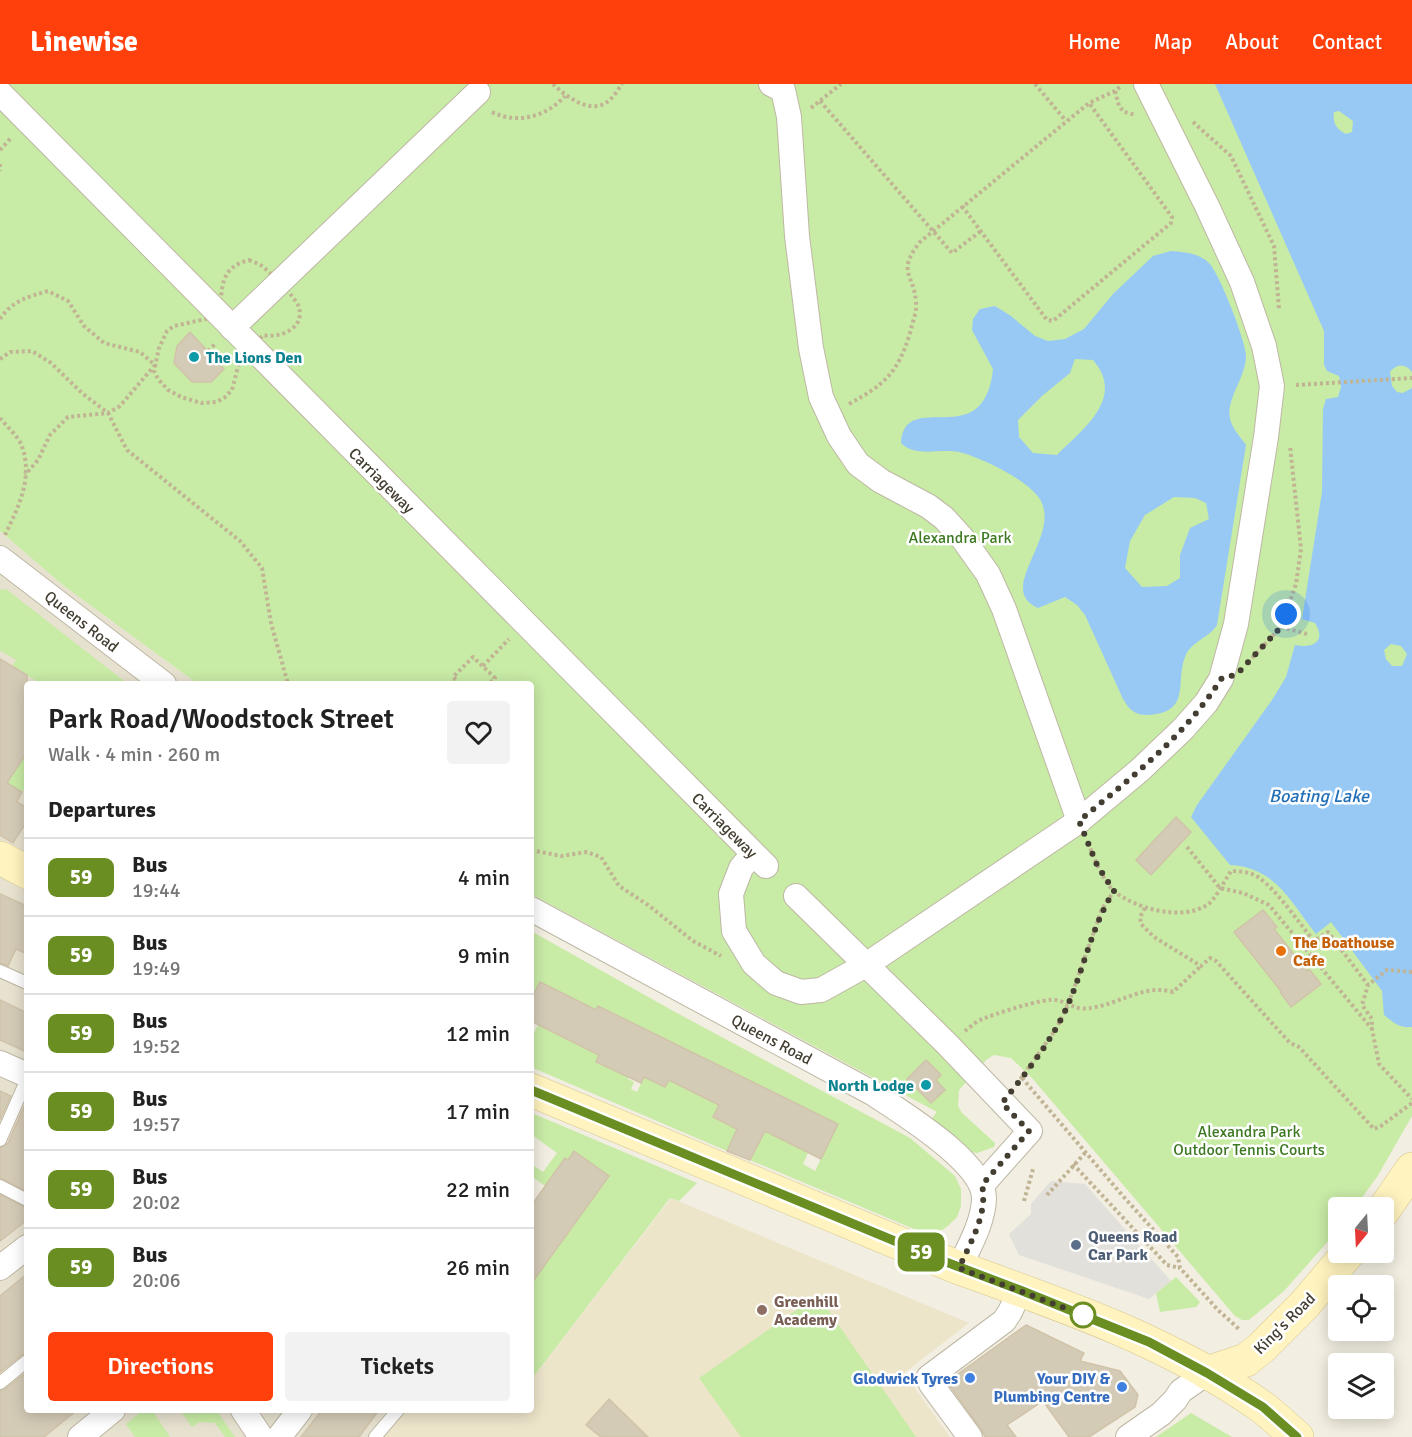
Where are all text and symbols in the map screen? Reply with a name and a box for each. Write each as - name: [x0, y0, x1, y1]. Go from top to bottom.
- text: Linewise: [30, 25, 138, 59]
- text: Home: [1068, 29, 1121, 55]
- text: Map: [1154, 29, 1192, 55]
- text: About: [1225, 29, 1279, 55]
- text: Contact: [1312, 29, 1382, 55]
- place label: The Lions Den: [206, 348, 303, 368]
- marker: The Lions Den: [187, 350, 201, 364]
- street label: Carriageway: [344, 444, 419, 518]
- park label: Alexandra Park: [909, 528, 1011, 548]
- street label: Queens Road: [40, 587, 122, 657]
- your location: [1271, 599, 1301, 629]
- button: heart: [447, 701, 510, 764]
- text: Park Road/Woodstock Street: [48, 702, 394, 736]
- text: Walk · 4 min · 260 m: [48, 742, 220, 767]
- water label: Boating Lake: [1269, 785, 1370, 807]
- street label: Carriageway: [687, 789, 762, 863]
- text: Departures: [48, 796, 156, 823]
- text: Bus: [132, 851, 167, 878]
- text: 59: [70, 864, 92, 890]
- text: 4 min: [458, 864, 510, 891]
- text: 19:44: [132, 878, 181, 903]
- text: Bus: [132, 929, 167, 956]
- place label: The Boathouse Cafe: [1293, 933, 1394, 971]
- text: 59: [70, 942, 92, 968]
- text: 9 min: [458, 942, 510, 969]
- marker: The Boathouse Cafe: [1274, 944, 1288, 958]
- text: 19:49: [132, 956, 181, 981]
- text: Bus: [132, 1007, 167, 1034]
- street label: Queens Road: [728, 1010, 815, 1070]
- text: 59: [70, 1020, 92, 1046]
- text: 12 min: [446, 1020, 510, 1047]
- text: 19:52: [132, 1034, 181, 1059]
- place label: North Lodge: [828, 1076, 914, 1096]
- marker: North Lodge: [919, 1078, 933, 1092]
- text: Bus: [132, 1085, 167, 1112]
- text: 59: [70, 1098, 92, 1124]
- text: 17 min: [446, 1098, 510, 1125]
- text: 19:57: [132, 1112, 181, 1137]
- park label: Alexandra Park Outdoor Tennis Courts: [1173, 1122, 1325, 1160]
- text: Bus: [132, 1163, 167, 1190]
- text: 59: [70, 1176, 92, 1202]
- text: 22 min: [446, 1176, 510, 1203]
- text: 20:02: [132, 1190, 181, 1215]
- north arrow: [1328, 1197, 1394, 1263]
- map controls: [1328, 1197, 1394, 1419]
- place label: Queens Road Car Park: [1088, 1227, 1178, 1265]
- line badge: 59: [894, 1232, 948, 1272]
- marker: Queens Road Car Park: [1069, 1238, 1083, 1252]
- text: 59: [910, 1239, 932, 1265]
- text: Bus: [132, 1241, 167, 1268]
- text: 59: [70, 1254, 92, 1280]
- text: 26 min: [446, 1254, 510, 1281]
- text: 20:06: [132, 1268, 181, 1293]
- button: locate: [1328, 1275, 1394, 1341]
- street label: King's Road: [1250, 1289, 1320, 1359]
- place label: Greenhill Academy: [774, 1292, 839, 1330]
- unlabelled marker: [1070, 1302, 1096, 1328]
- marker: Greenhill Academy: [755, 1303, 769, 1317]
- button: Directions: [48, 1332, 273, 1401]
- button: Tickets: [285, 1332, 510, 1401]
- button: layers: [1328, 1353, 1394, 1419]
- place label: Glodwick Tyres: [853, 1369, 958, 1389]
- place label: Your DIY & Plumbing Centre: [993, 1369, 1110, 1407]
- marker: Glodwick Tyres: [963, 1371, 977, 1385]
- marker: Your DIY & Plumbing Centre: [1115, 1380, 1129, 1394]

